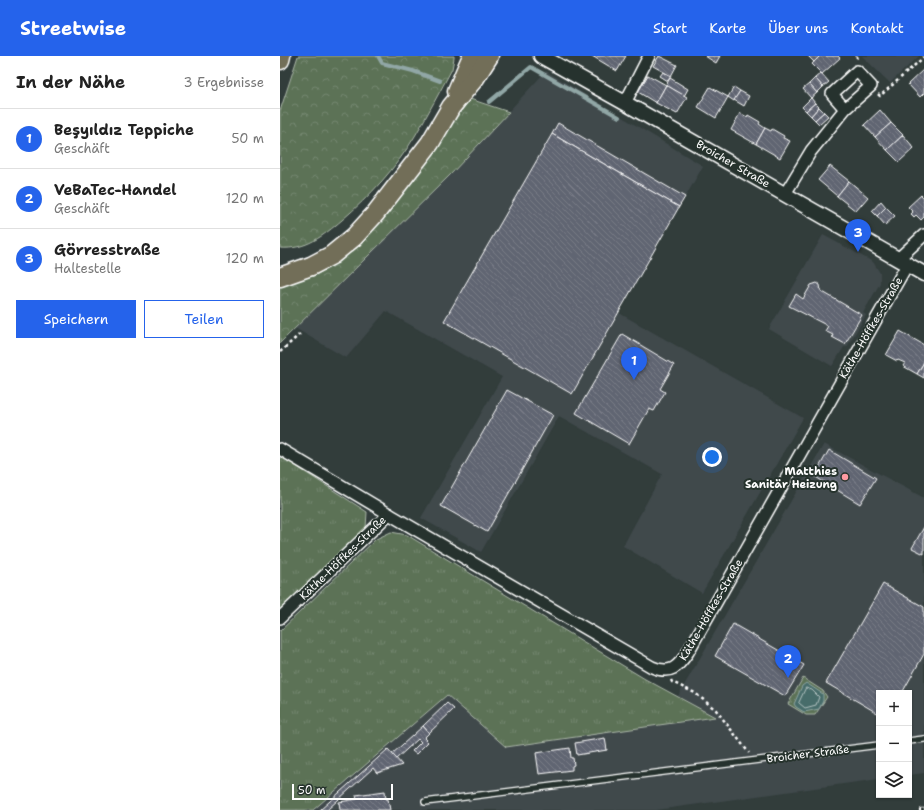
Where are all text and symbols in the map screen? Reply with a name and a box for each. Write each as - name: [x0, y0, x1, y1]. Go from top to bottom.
- text: Streetwise: [20, 16, 126, 41]
- text: Start: [653, 19, 687, 37]
- text: Karte: [709, 19, 746, 37]
- text: Über uns: [768, 19, 828, 37]
- text: Kontakt: [850, 19, 904, 37]
- text: In der Nähe: [16, 71, 125, 93]
- text: 3 Ergebnisse: [184, 74, 264, 91]
- text: Beşyıldız Teppiche: [54, 120, 194, 140]
- text: 1: [26, 130, 32, 147]
- text: 50 m: [231, 130, 264, 147]
- street label: Broicher Straße: [693, 137, 773, 191]
- text: Geschäft: [54, 140, 110, 157]
- text: VeBaTec-Handel: [54, 180, 177, 200]
- text: 2: [24, 190, 34, 207]
- text: 120 m: [226, 190, 264, 207]
- text: Geschäft: [54, 200, 110, 217]
- pin: 3: [845, 219, 871, 252]
- text: Görresstraße: [54, 240, 160, 260]
- text: 3: [24, 250, 34, 267]
- text: 120 m: [226, 250, 264, 267]
- text: Haltestelle: [54, 260, 121, 277]
- street label: Käthe-Höffkes-Straße: [836, 274, 906, 382]
- button: Speichern: [16, 300, 136, 338]
- button: Teilen: [144, 300, 264, 338]
- pin: 1: [621, 347, 647, 380]
- your location: [702, 447, 722, 467]
- place label: Matthies Sanitär Heizung: [745, 464, 837, 492]
- marker: Matthies Sanitär Heizung: [840, 472, 850, 482]
- street label: Käthe-Höffkes-Straße: [296, 513, 390, 603]
- street label: Käthe-Höffkes-Straße: [676, 556, 746, 664]
- pin: 2: [775, 645, 801, 678]
- map controls: [876, 690, 912, 798]
- button: +: [876, 690, 912, 726]
- button: −: [876, 726, 912, 762]
- street label: Broicher Straße: [766, 741, 850, 767]
- button: layers: [876, 762, 912, 798]
- scale bar: [292, 782, 393, 801]
- text: 50 m: [298, 783, 326, 798]

